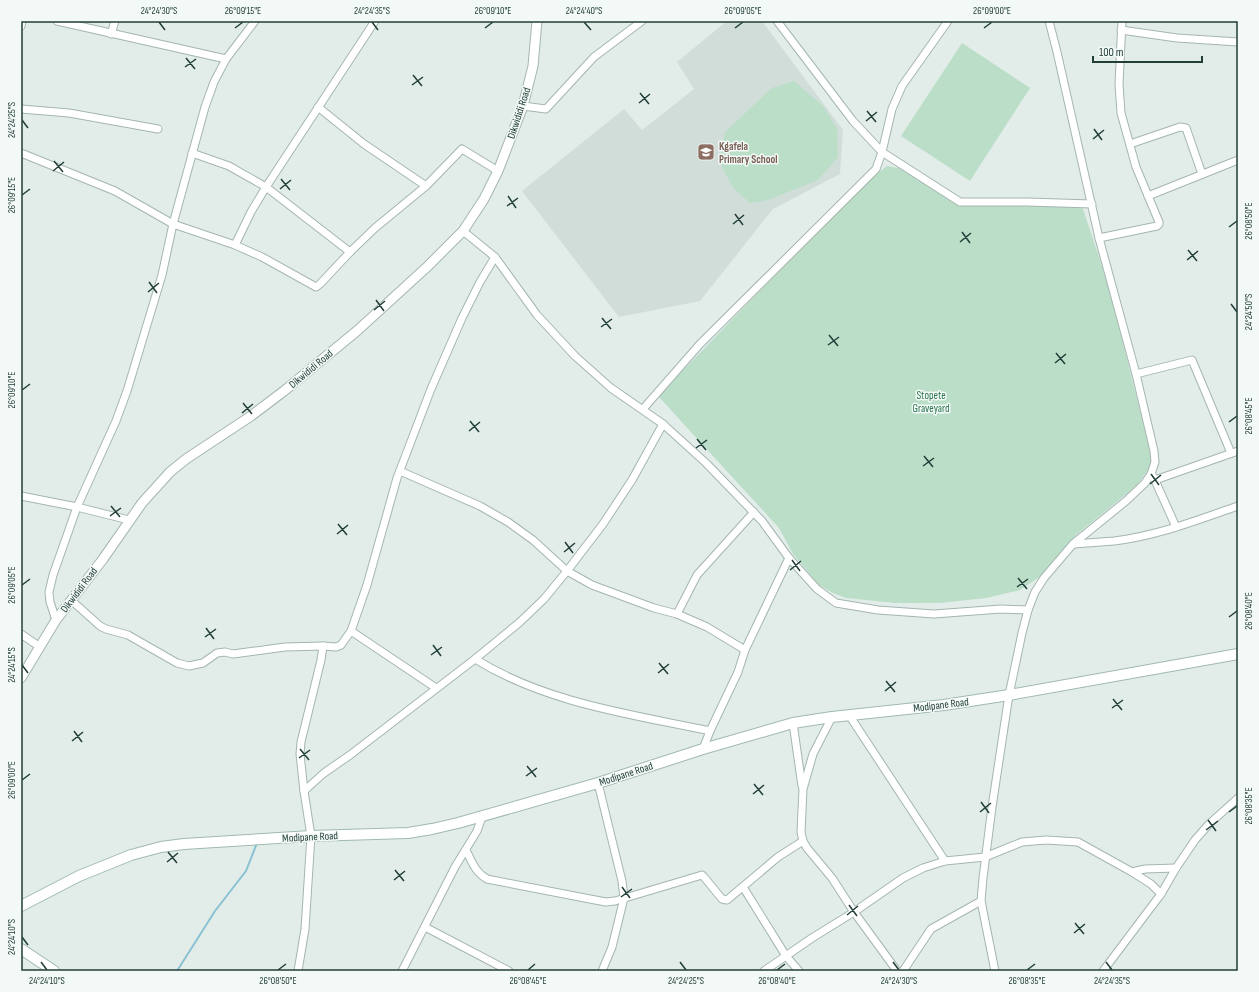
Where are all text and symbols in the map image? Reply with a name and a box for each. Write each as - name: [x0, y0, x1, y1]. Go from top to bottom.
- text: 24°24'30"S: [141, 5, 177, 17]
- text: 26°09'15"E: [225, 5, 261, 17]
- text: 24°24'35"S: [354, 5, 390, 17]
- text: 26°09'10"E: [475, 5, 511, 17]
- text: 24°24'40"S: [566, 5, 602, 17]
- text: 26°09'05"E: [724, 5, 762, 17]
- text: 26°09'00"E: [973, 5, 1011, 17]
- scale bar: [1093, 38, 1202, 64]
- text: 100 m: [1099, 45, 1124, 60]
- street label: Dikwididi Road: [505, 85, 534, 140]
- text: 24°24'25"S: [6, 102, 18, 138]
- place label: Kgafela Primary School: [719, 140, 778, 166]
- school or university icon: Kgafela Primary School: [696, 142, 716, 162]
- text: 26°09'15"E: [6, 177, 18, 213]
- text: 26°08'50"E: [1243, 202, 1255, 240]
- text: 24°24'50"S: [1243, 294, 1255, 330]
- street label: Dikwididi Road: [286, 347, 336, 391]
- text: 26°09'10"E: [6, 372, 18, 408]
- park label: Stopete Graveyard: [912, 389, 950, 415]
- text: 26°08'45"E: [1243, 397, 1255, 435]
- street label: Dikwididi Road: [58, 565, 100, 615]
- text: 26°09'05"E: [6, 566, 18, 604]
- text: 26°08'40"E: [1243, 592, 1255, 630]
- text: 24°24'15"S: [6, 647, 18, 683]
- street label: Modipane Road: [913, 695, 970, 715]
- street label: Modipane Road: [597, 759, 655, 789]
- text: 26°09'00"E: [6, 761, 18, 799]
- text: 26°08'35"E: [1243, 787, 1255, 825]
- street label: Modipane Road: [282, 829, 339, 845]
- text: 24°24'10"S: [6, 919, 18, 955]
- text: 24°24'10"S: [29, 975, 65, 987]
- text: 26°08'50"E: [259, 975, 297, 987]
- text: 26°08'45"E: [509, 975, 547, 987]
- text: 24°24'25"S: [668, 975, 704, 987]
- text: 26°08'40"E: [758, 975, 796, 987]
- text: 24°24'30"S: [881, 975, 917, 987]
- text: 26°08'35"E: [1008, 975, 1046, 987]
- text: 24°24'35"S: [1094, 975, 1130, 987]

